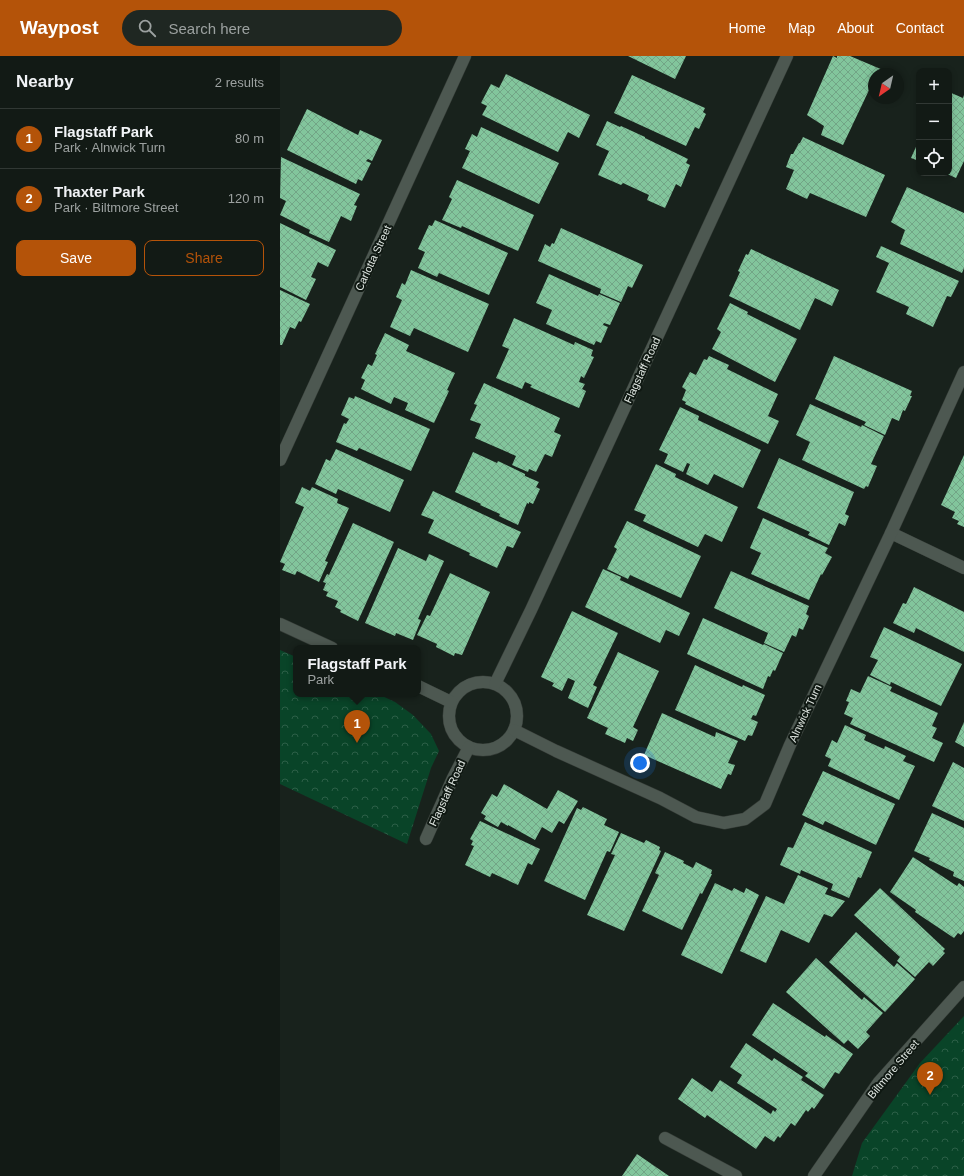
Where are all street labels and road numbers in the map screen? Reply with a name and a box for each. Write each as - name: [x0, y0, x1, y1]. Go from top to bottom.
- street label: Carlotta Street: [353, 223, 393, 293]
- street label: Flagstaff Road: [621, 335, 663, 405]
- street label: Alnwick Turn: [786, 682, 824, 744]
- street label: Flagstaff Road: [426, 758, 468, 828]
- street label: Biltmore Street: [865, 1037, 921, 1101]

